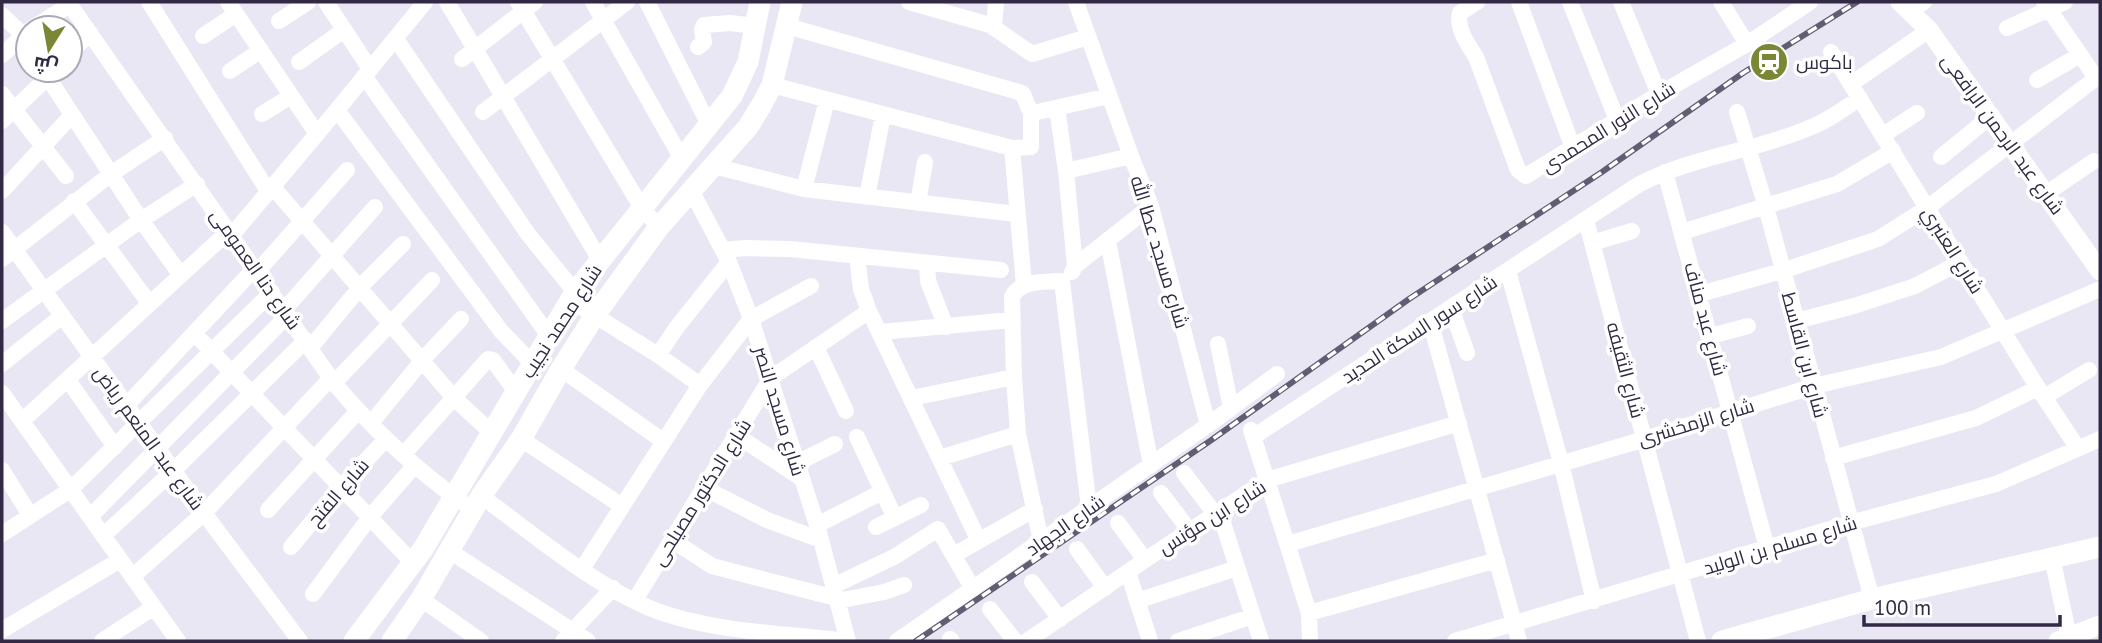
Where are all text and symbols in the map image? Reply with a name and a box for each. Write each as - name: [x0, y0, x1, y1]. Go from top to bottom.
- north arrow: [14, 14, 84, 84]
- station icon: باكوس: [1748, 41, 1790, 83]
- street label: شارع عبد الرحمن الرافعى: [1935, 49, 2070, 220]
- place label: باكوس: [1796, 50, 1853, 74]
- text: ش: [31, 52, 60, 80]
- street label: شارع النور المحمدى: [1537, 76, 1680, 180]
- street label: شارع مسجد عطا الله: [1123, 173, 1195, 332]
- street label: شارع العنبري: [1914, 202, 1989, 300]
- street label: شارع دنا العمومى: [204, 204, 307, 335]
- street label: شارع محمد نجيب: [515, 259, 608, 384]
- street label: شارع عبد مناف: [1677, 259, 1733, 379]
- street label: شارع سور السكة الحديد: [1337, 270, 1503, 390]
- street label: شارع ابن القاسط: [1775, 289, 1833, 421]
- street label: شارع الثقيفه: [1600, 319, 1650, 421]
- street label: شارع مسجد النصر: [747, 342, 811, 479]
- street label: شارع عبد المنعم رياض: [87, 361, 209, 516]
- street label: شارع الزمخشرى: [1635, 393, 1758, 453]
- street label: شارع الدكتور مصيلحى: [646, 414, 758, 571]
- street label: شارع الفتح: [302, 453, 375, 532]
- street label: شارع ابن مؤنس: [1154, 474, 1271, 561]
- street label: شارع الجهاد: [1021, 489, 1110, 563]
- street label: شارع مسلم بن الوليد: [1700, 510, 1860, 582]
- scale bar: [1864, 584, 2060, 628]
- text: 100 m: [1874, 594, 1931, 621]

